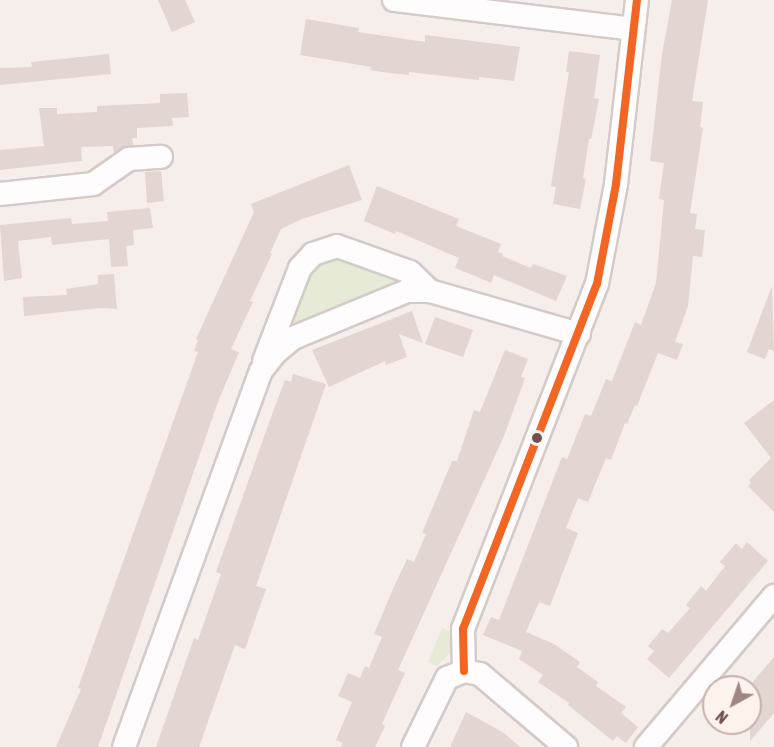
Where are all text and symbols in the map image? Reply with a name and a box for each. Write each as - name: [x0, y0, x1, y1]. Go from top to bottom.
- unlabelled marker: [531, 432, 543, 444]
- north arrow: [702, 675, 762, 735]
- text: N: [712, 707, 731, 727]

